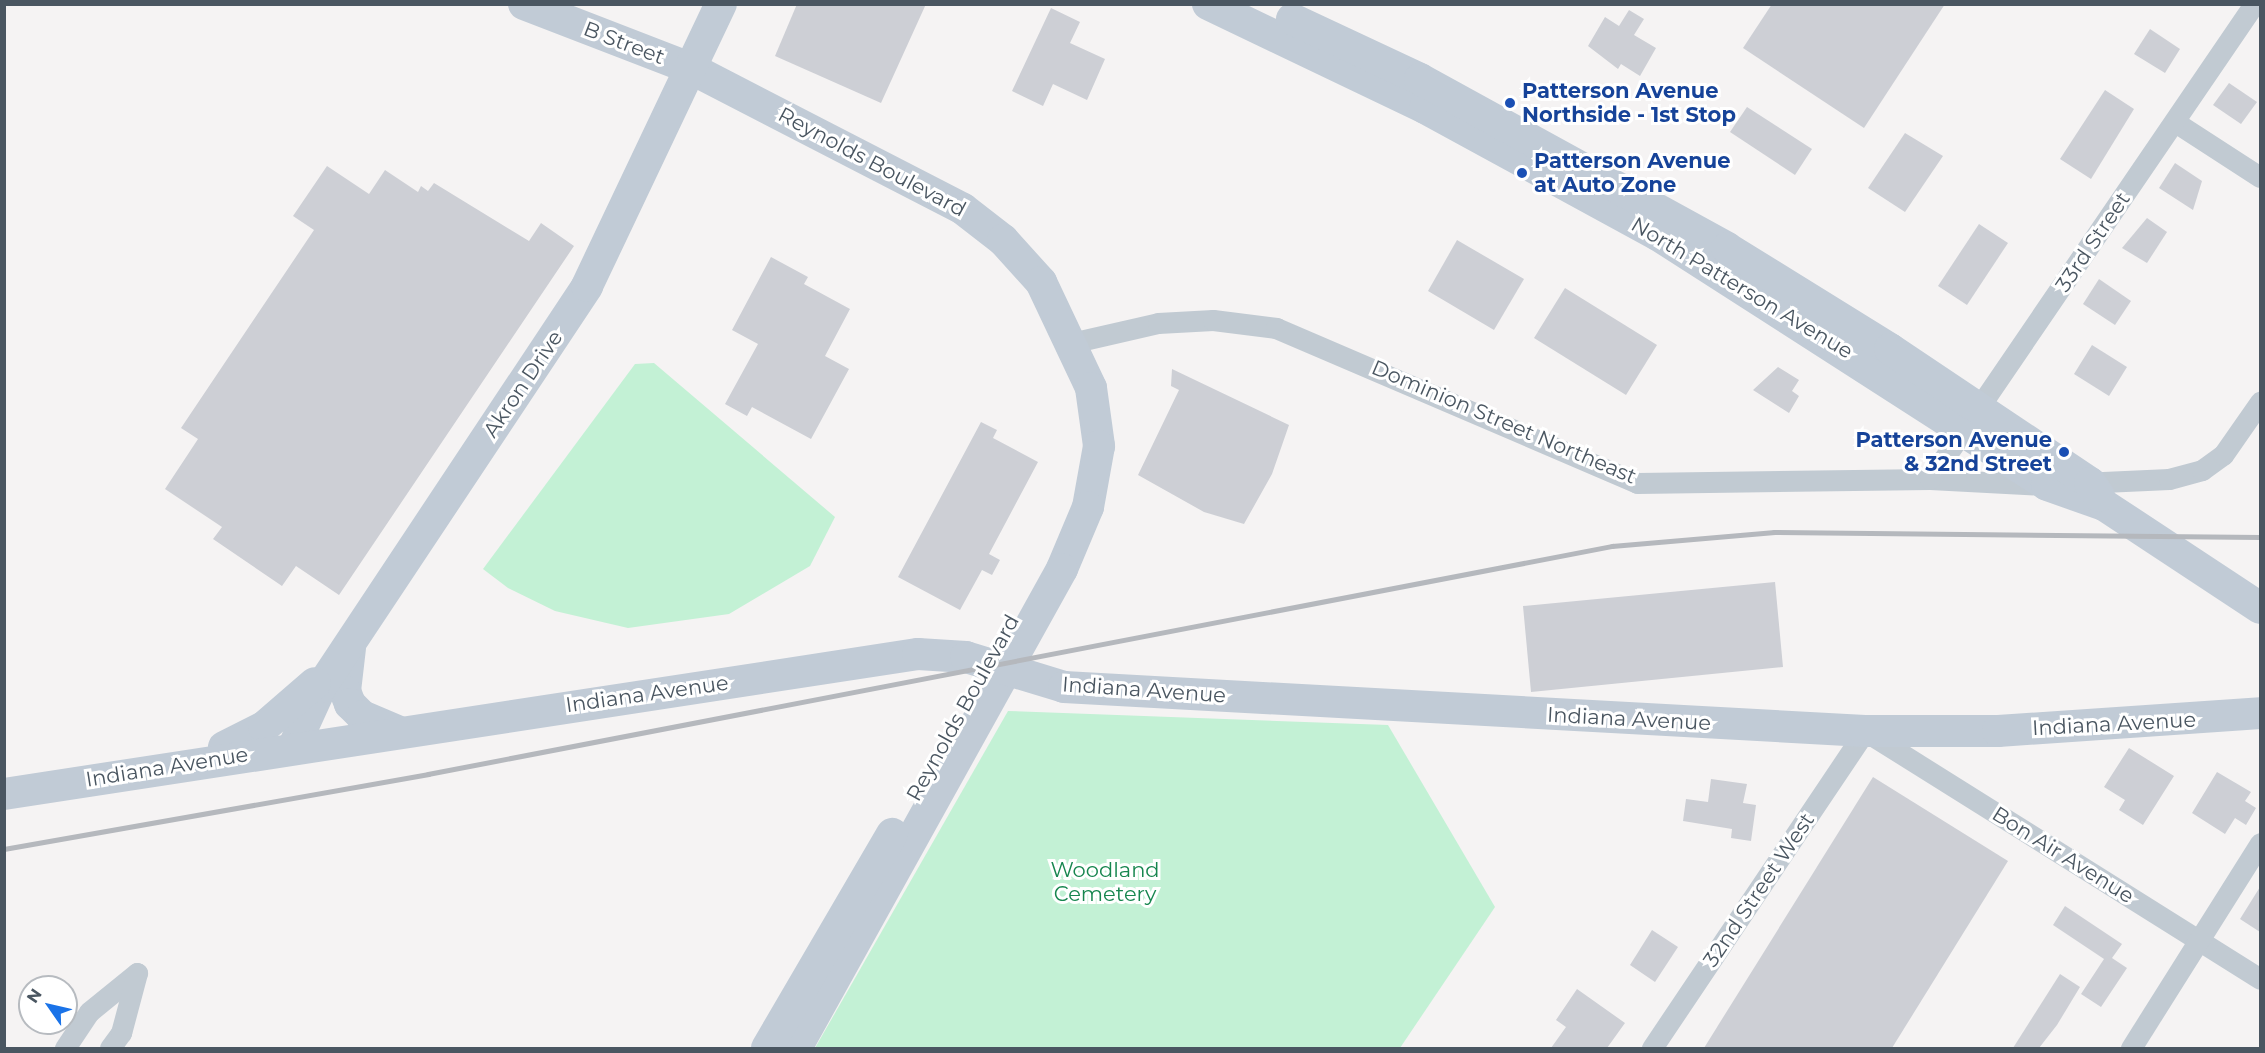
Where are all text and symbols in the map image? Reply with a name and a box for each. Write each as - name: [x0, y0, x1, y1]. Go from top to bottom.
- street label: B Street: [580, 16, 668, 70]
- place label: Patterson Avenue Northside - 1st Stop: [1522, 78, 1736, 128]
- marker: Patterson Avenue Northside - 1st Stop: [1503, 96, 1517, 110]
- street label: Reynolds Boulevard: [774, 102, 970, 222]
- place label: Patterson Avenue at Auto Zone: [1534, 148, 1731, 198]
- marker: Patterson Avenue at Auto Zone: [1515, 166, 1529, 180]
- street label: 33rd Street: [2050, 187, 2136, 297]
- street label: North Patterson Avenue: [1627, 212, 1857, 364]
- street label: Akron Drive: [478, 326, 568, 442]
- street label: Dominion Street Northeast: [1368, 355, 1640, 489]
- place label: Patterson Avenue & 32nd Street: [1855, 427, 2052, 477]
- marker: Patterson Avenue & 32nd Street: [2057, 445, 2071, 459]
- street label: Reynolds Boulevard: [901, 610, 1025, 806]
- street label: Indiana Avenue: [564, 670, 730, 718]
- street label: Indiana Avenue: [1061, 672, 1227, 708]
- street label: Indiana Avenue: [1546, 702, 1712, 736]
- street label: Indiana Avenue: [2031, 707, 2197, 741]
- street label: Indiana Avenue: [84, 742, 250, 792]
- street label: Bon Air Avenue: [1987, 801, 2139, 909]
- street label: 32nd Street West: [1698, 808, 1820, 972]
- park label: Woodland Cemetery: [1050, 857, 1160, 907]
- north arrow: [18, 975, 78, 1035]
- text: N: [23, 985, 46, 1006]

